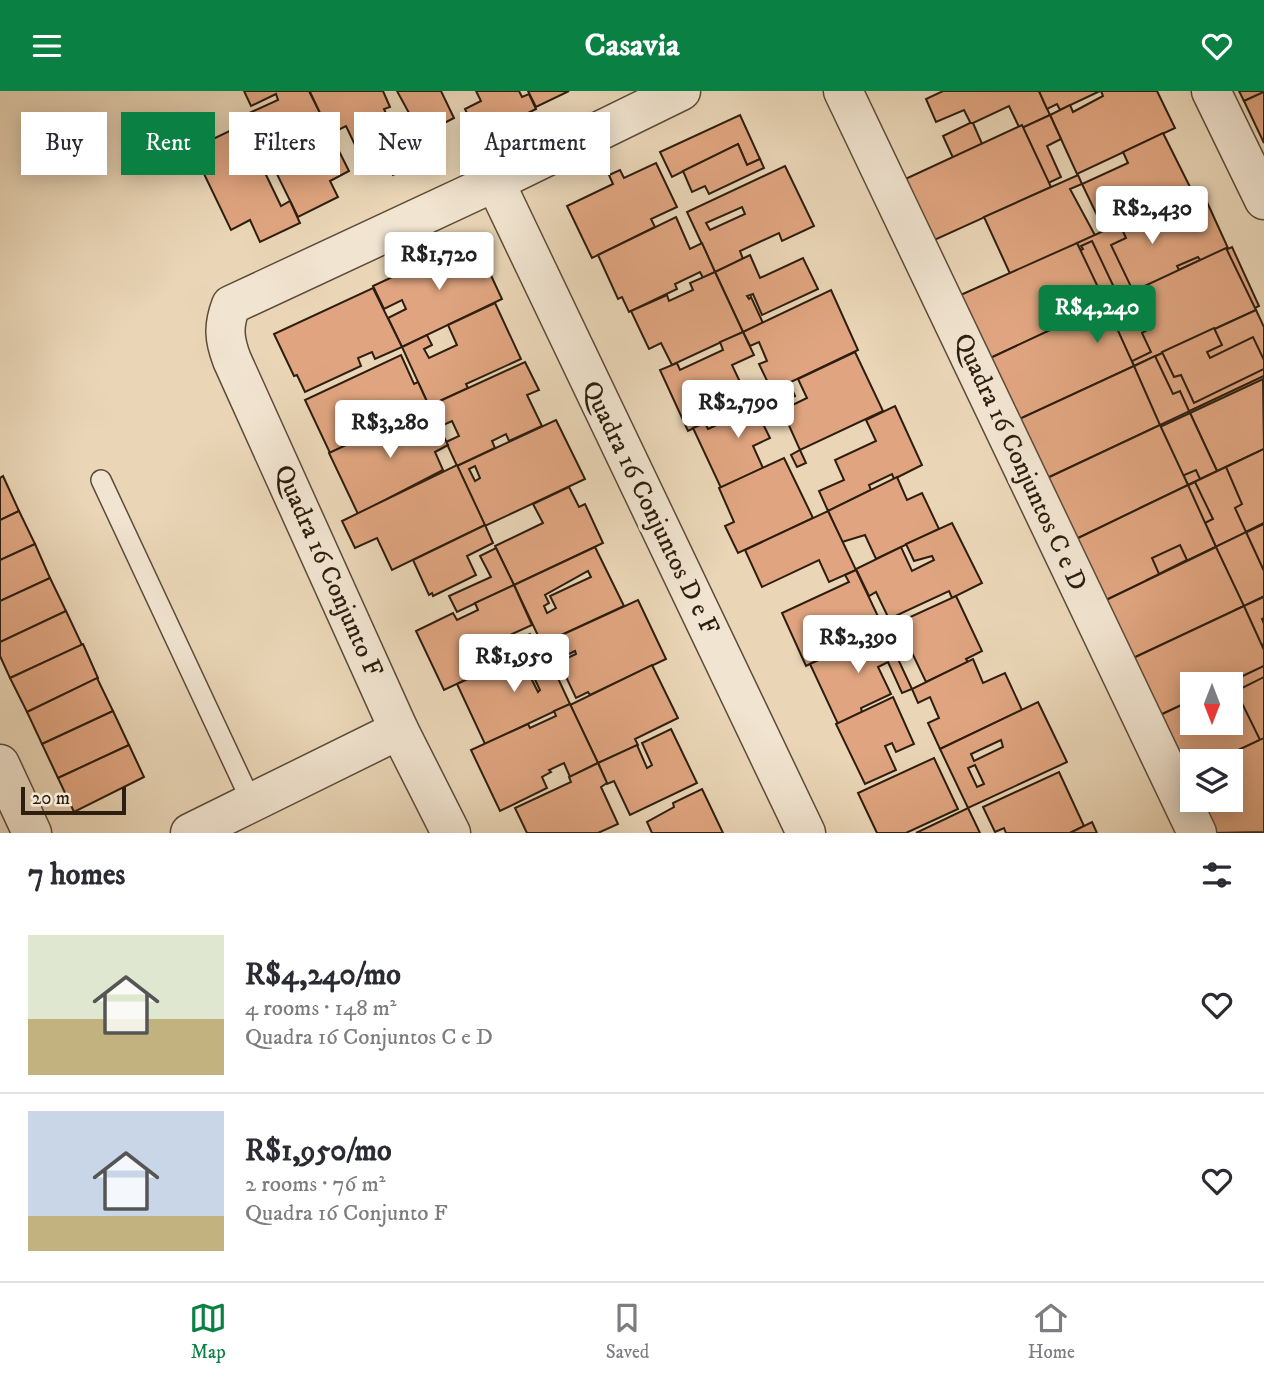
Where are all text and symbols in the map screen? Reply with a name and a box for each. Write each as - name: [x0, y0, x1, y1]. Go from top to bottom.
- text: Casavia: [585, 26, 679, 66]
- icon: menu: [28, 27, 66, 65]
- icon: heart: [1198, 27, 1236, 65]
- chip: Buy: [21, 112, 107, 175]
- chip: Rent: [121, 112, 215, 175]
- chip: Filters: [229, 112, 340, 175]
- chip: New: [354, 112, 446, 175]
- chip: Apartment: [460, 112, 610, 175]
- pin: R$2,430: [1087, 187, 1217, 246]
- text: R$2,430: [1112, 194, 1192, 223]
- pin: R$1,720: [374, 233, 504, 292]
- text: R$1,720: [401, 240, 477, 269]
- pin: R$4,240: [1032, 285, 1162, 345]
- text: R$4,240: [1055, 293, 1139, 322]
- street label: Quadra 16 Conjuntos C e D: [946, 328, 1094, 596]
- street label: Quadra 16 Conjuntos D e F: [574, 375, 726, 641]
- pin: R$2,790: [673, 381, 803, 440]
- text: R$2,790: [698, 388, 778, 417]
- pin: R$3,280: [325, 401, 455, 460]
- text: R$3,280: [351, 408, 429, 437]
- street label: Quadra 16 Conjunto F: [266, 460, 390, 682]
- pin: R$2,390: [793, 615, 923, 675]
- text: R$2,390: [819, 623, 897, 652]
- pin: R$1,950: [449, 635, 579, 694]
- text: R$1,950: [475, 642, 553, 671]
- north arrow: [1180, 672, 1242, 735]
- map controls: [1180, 672, 1243, 812]
- button: layers: [1180, 749, 1243, 812]
- scale bar: [21, 784, 126, 816]
- text: 20 m: [32, 787, 70, 810]
- icon: filters: [1198, 856, 1236, 894]
- text: 7 homes: [28, 857, 125, 894]
- text: R$4,240/mo: [245, 957, 401, 994]
- icon: home: [84, 963, 168, 1047]
- icon: heart: [1198, 986, 1236, 1024]
- text: 4 rooms · 148 m²: [245, 994, 397, 1023]
- text: Quadra 16 Conjuntos C e D: [245, 1023, 493, 1052]
- text: R$1,950/mo: [245, 1133, 392, 1170]
- icon: home: [84, 1139, 168, 1223]
- icon: heart: [1198, 1162, 1236, 1200]
- text: 2 rooms · 76 m²: [245, 1170, 385, 1199]
- text: Quadra 16 Conjunto F: [245, 1199, 448, 1228]
- tab: Map: [189, 1299, 227, 1364]
- tab: Saved: [606, 1299, 649, 1364]
- tab: Home: [1028, 1299, 1075, 1364]

